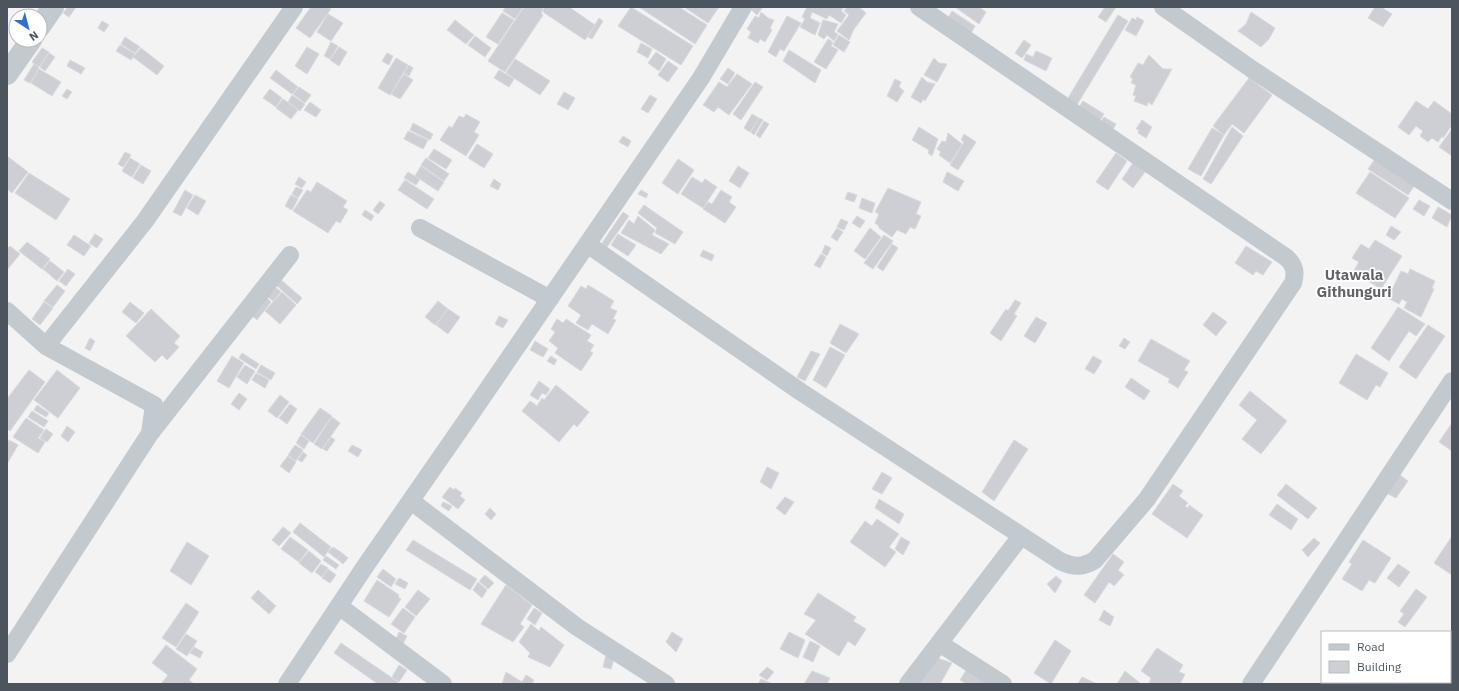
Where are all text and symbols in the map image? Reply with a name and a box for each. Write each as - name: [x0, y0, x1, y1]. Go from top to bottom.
- north arrow: [8, 8, 48, 48]
- text: N: [27, 28, 41, 44]
- district label: Utawala Githunguri: [1316, 265, 1392, 301]
- legend: [1321, 631, 1451, 683]
- text: Road: [1357, 639, 1385, 654]
- text: Building: [1357, 659, 1402, 674]

